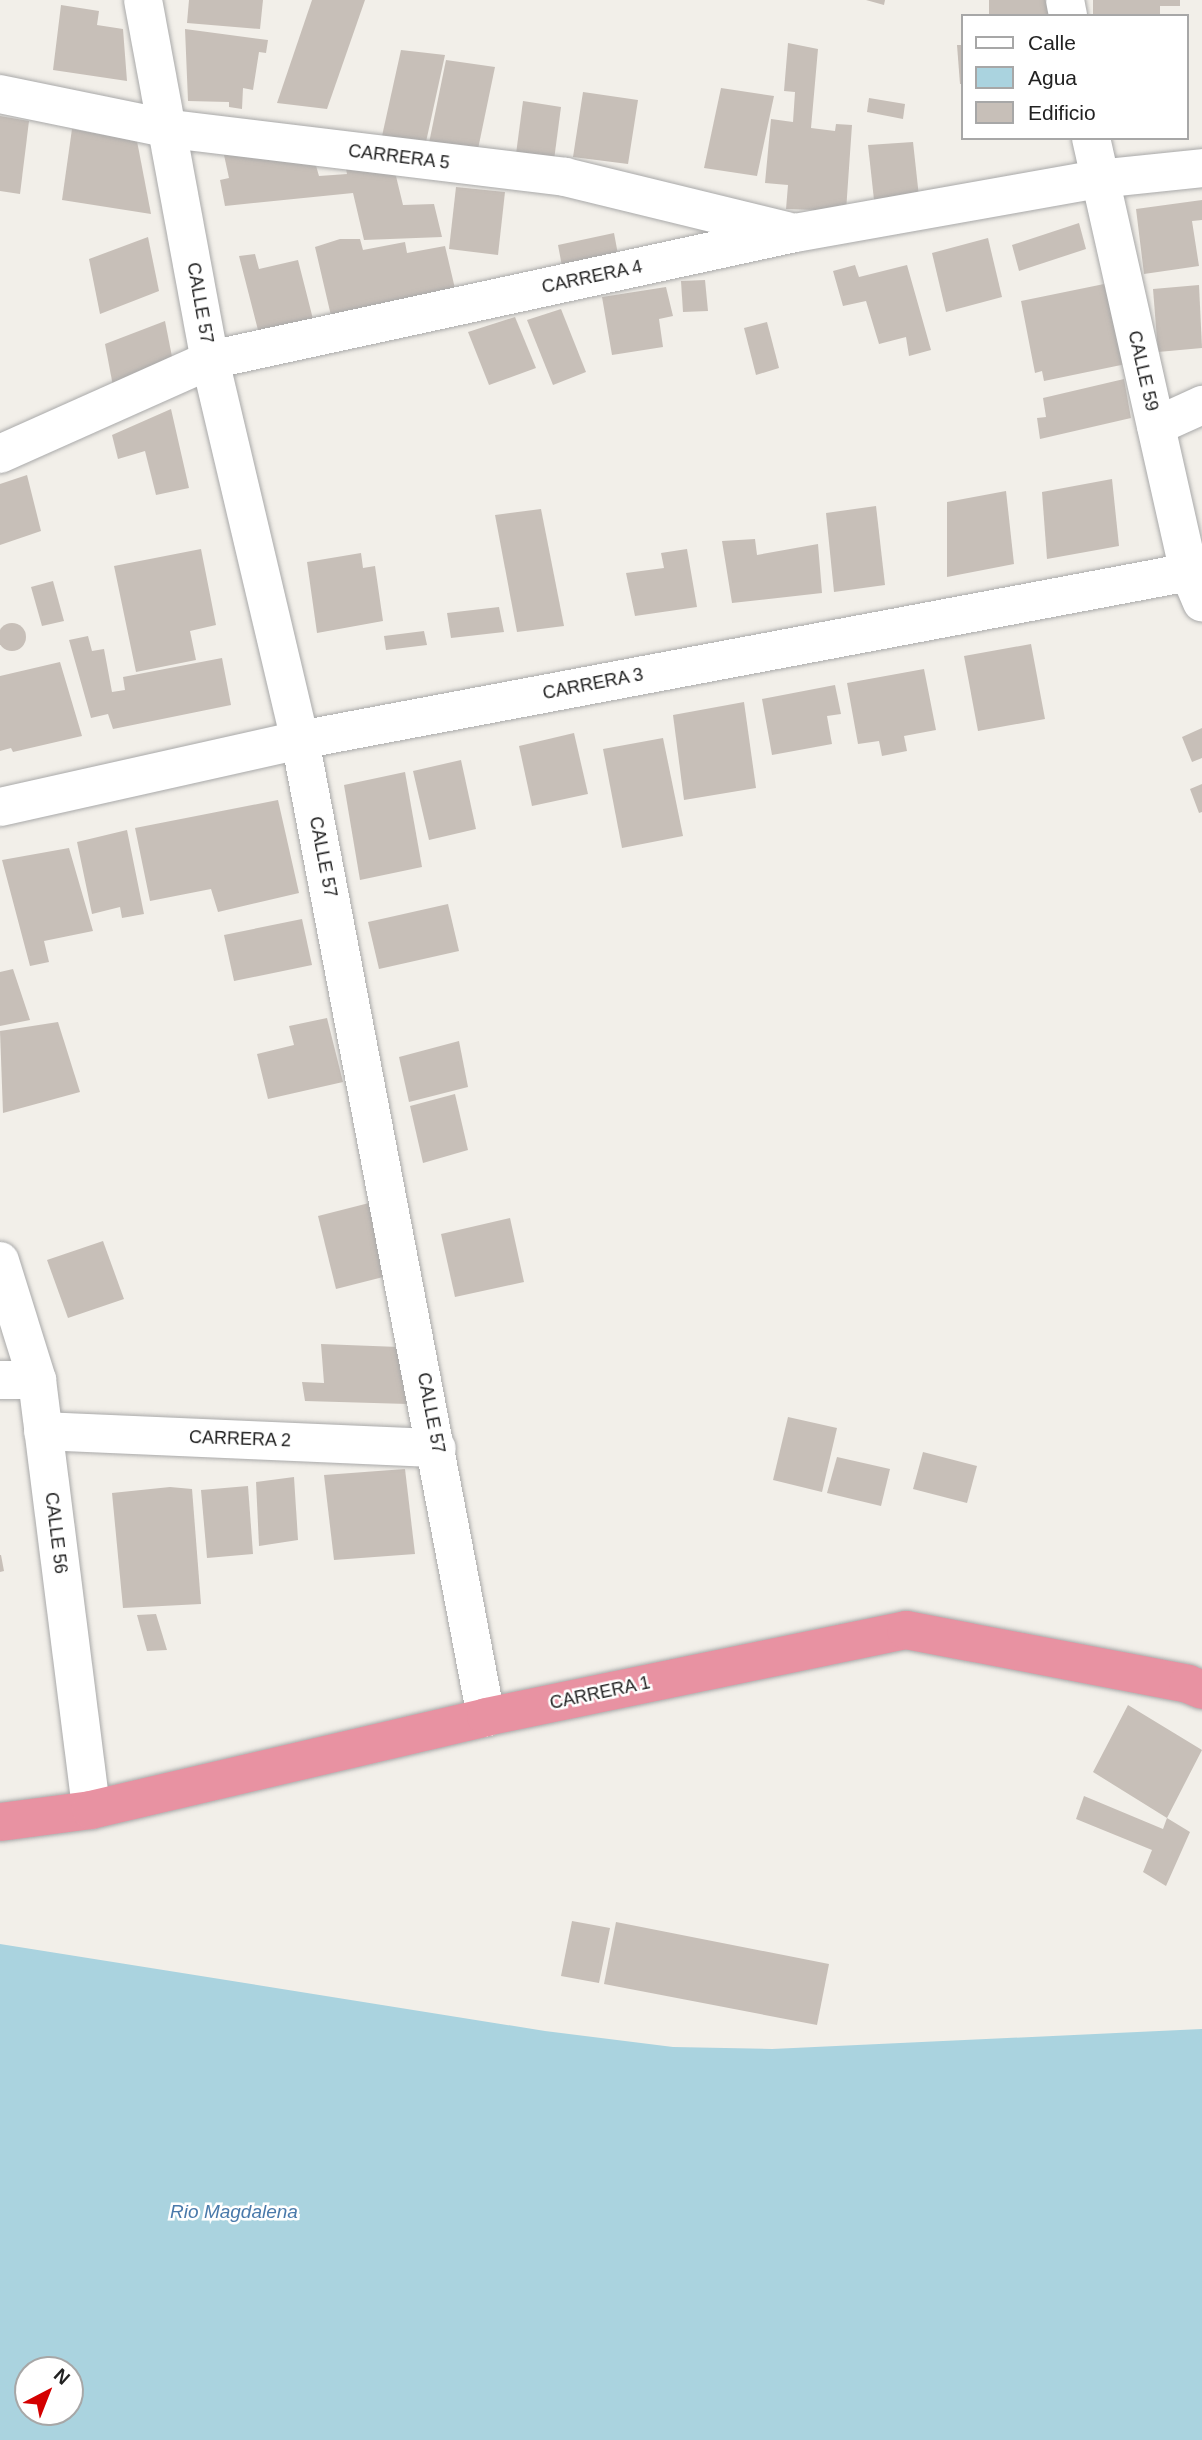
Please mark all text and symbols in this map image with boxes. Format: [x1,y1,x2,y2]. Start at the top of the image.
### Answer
legend [960,14,1188,140]
text: Calle [1028,31,1076,54]
text: Agua [1028,66,1077,89]
text: Edificio [1028,101,1096,124]
street label: CARRERA 5 [347,140,451,174]
street label: CARRERA 4 [539,256,645,298]
street label: CALLE 57 [182,261,218,345]
street label: CALLE 59 [1123,329,1163,413]
street label: CARRERA 3 [540,664,646,704]
street label: CALLE 57 [305,815,341,899]
street label: CALLE 57 [413,1371,449,1455]
street label: CARRERA 2 [188,1426,292,1452]
street label: CALLE 56 [40,1491,72,1575]
street label: CARRERA 1 [547,1672,653,1714]
water label: Rio Magdalena [170,2201,298,2223]
north arrow [14,2356,84,2426]
text: N [50,2364,74,2389]

